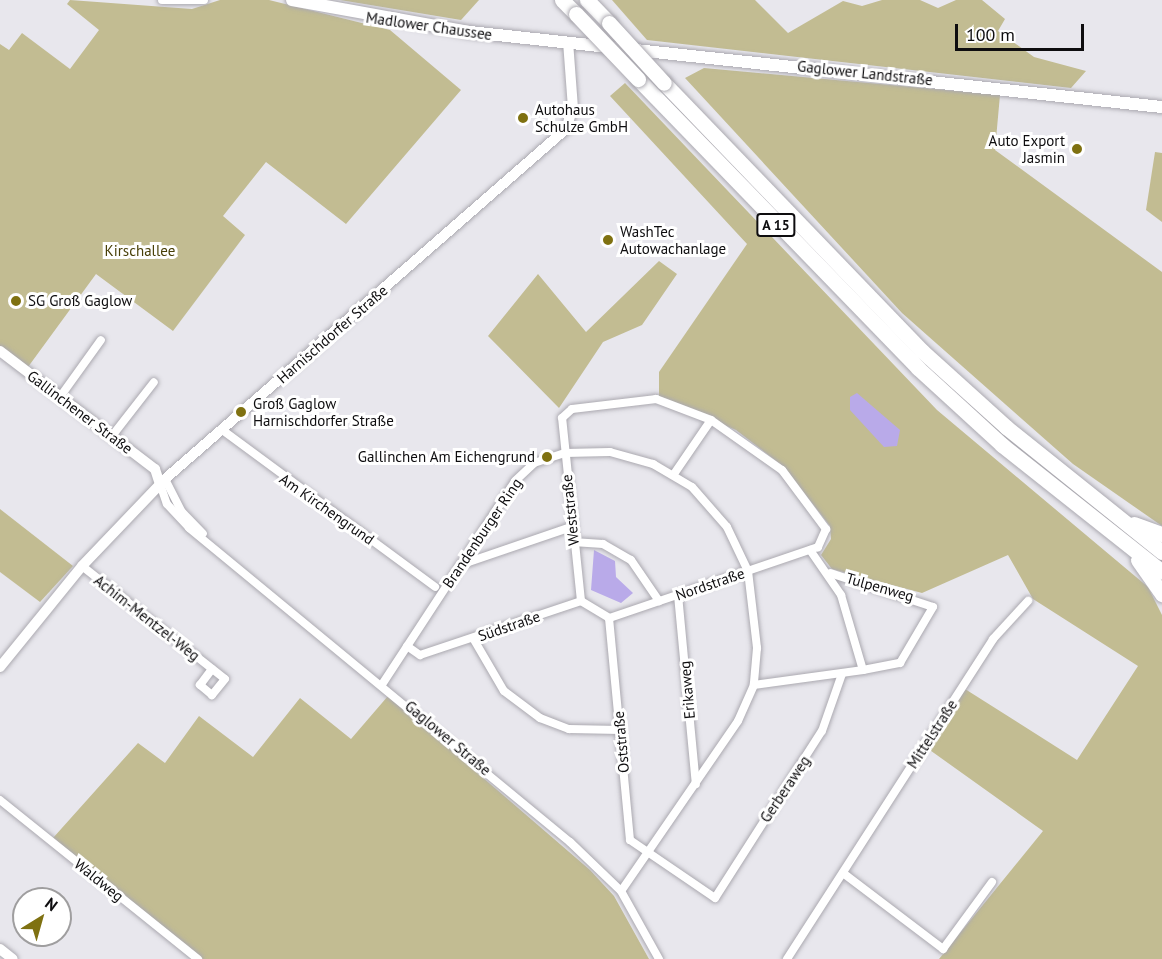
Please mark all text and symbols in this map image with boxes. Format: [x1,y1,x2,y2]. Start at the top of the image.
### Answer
street label: Madlower Chaussee [365,8,493,44]
scale bar [958,12,1087,50]
text: 100 m [966,23,1015,46]
street label: Gaglower Landstraße [796,57,934,89]
place label: Autohaus Schulze GmbH [535,100,628,135]
marker: Autohaus Schulze GmbH [516,111,530,125]
place label: Auto Export Jasmin [989,131,1065,166]
marker: Auto Export Jasmin [1070,142,1084,156]
road number: A 15 [755,214,797,236]
place label: WashTec Autowachanlage [620,222,726,257]
marker: WashTec Autowachanlage [601,233,615,247]
park label: Kirschallee [105,242,175,260]
street label: Harnischdorfer Straße [273,281,391,387]
place label: SG Groß Gaglow [28,292,132,310]
marker: SG Groß Gaglow [9,294,23,308]
street label: Gallinchener Straße [24,367,136,457]
place label: Groß Gaglow Harnischdorfer Straße [253,394,394,429]
marker: Groß Gaglow Harnischdorfer Straße [234,405,248,419]
place label: Gallinchen Am Eichengrund [357,448,535,466]
marker: Gallinchen Am Eichengrund [540,450,554,464]
street label: Am Kirchengrund [276,470,378,548]
street label: Weststraße [557,474,583,546]
street label: Brandenburger Ring [439,475,525,591]
street label: Nordstraße [673,564,747,604]
street label: Tulpenweg [844,569,916,605]
street label: Achim-Mentzel-Weg [91,571,203,665]
street label: Südstraße [476,607,542,645]
street label: Erikaweg [675,660,699,720]
street label: Mittelstraße [903,696,961,772]
street label: Gaglower Straße [401,697,495,779]
street label: Oststraße [609,710,633,774]
street label: Gerberaweg [756,752,814,826]
street label: Waldweg [71,855,127,905]
north arrow [12,887,72,947]
text: N [41,893,62,915]

